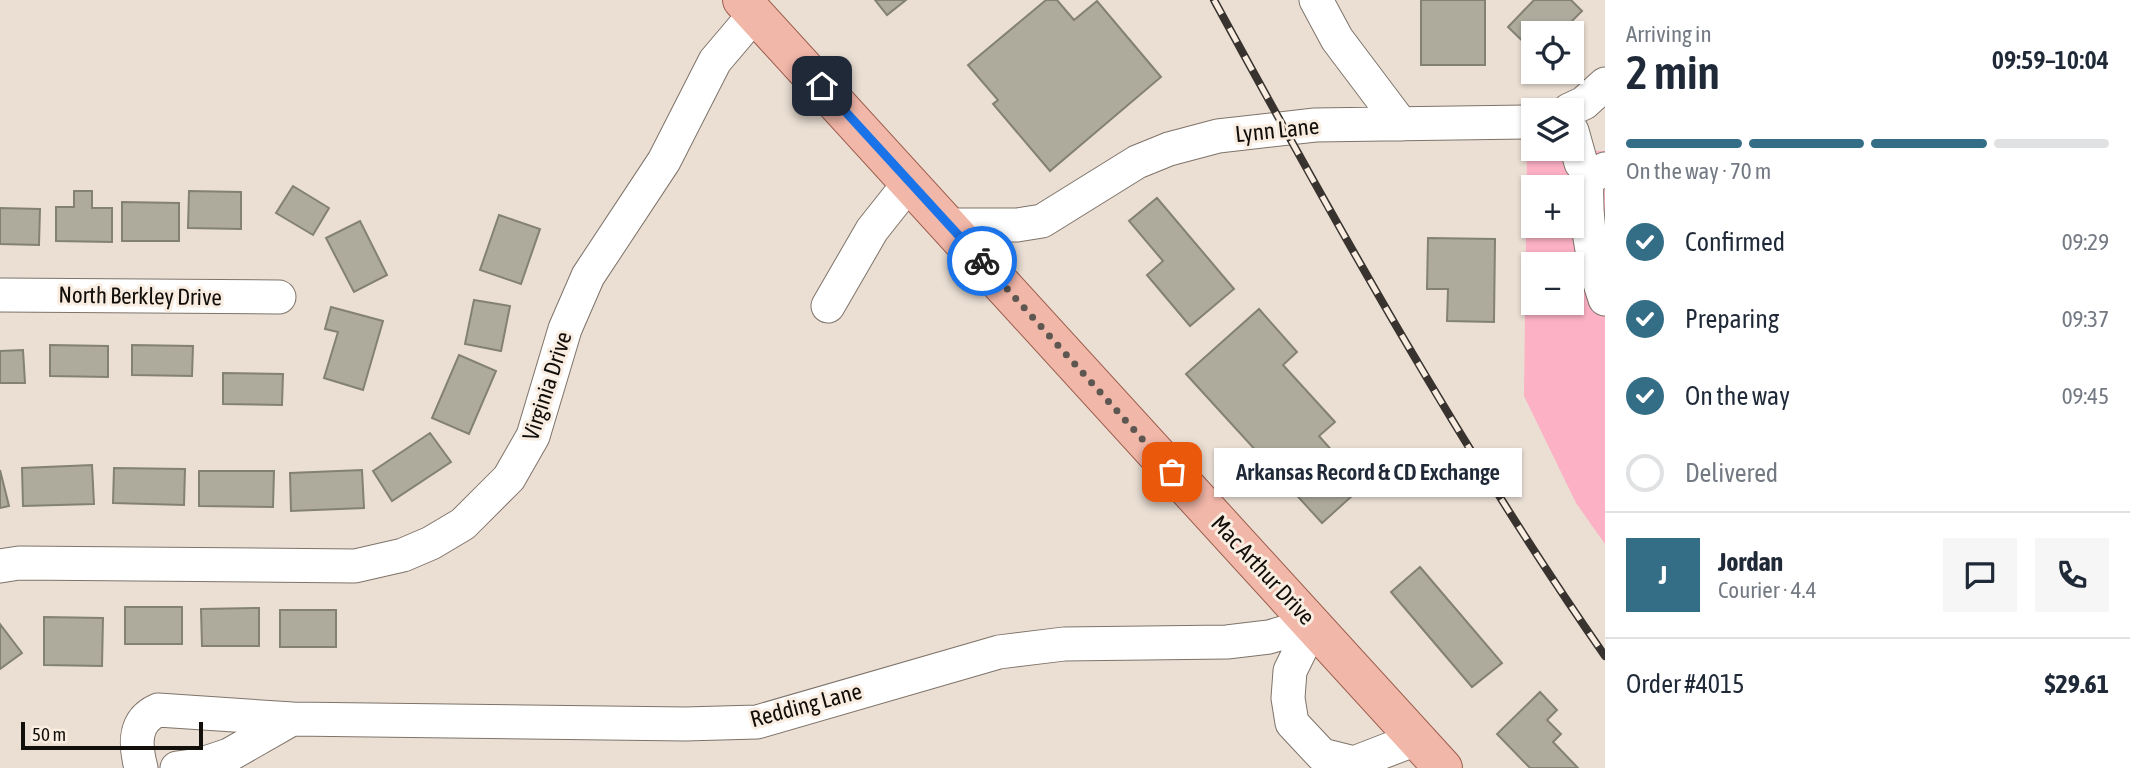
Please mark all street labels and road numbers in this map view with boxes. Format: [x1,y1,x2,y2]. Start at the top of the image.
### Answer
street label: Lynn Lane [1234,113,1320,147]
street label: North Berkley Drive [58,282,222,310]
street label: Virginia Drive [517,328,577,444]
street label: Mac Arthur Drive [1206,510,1320,630]
street label: Redding Lane [747,678,865,732]

